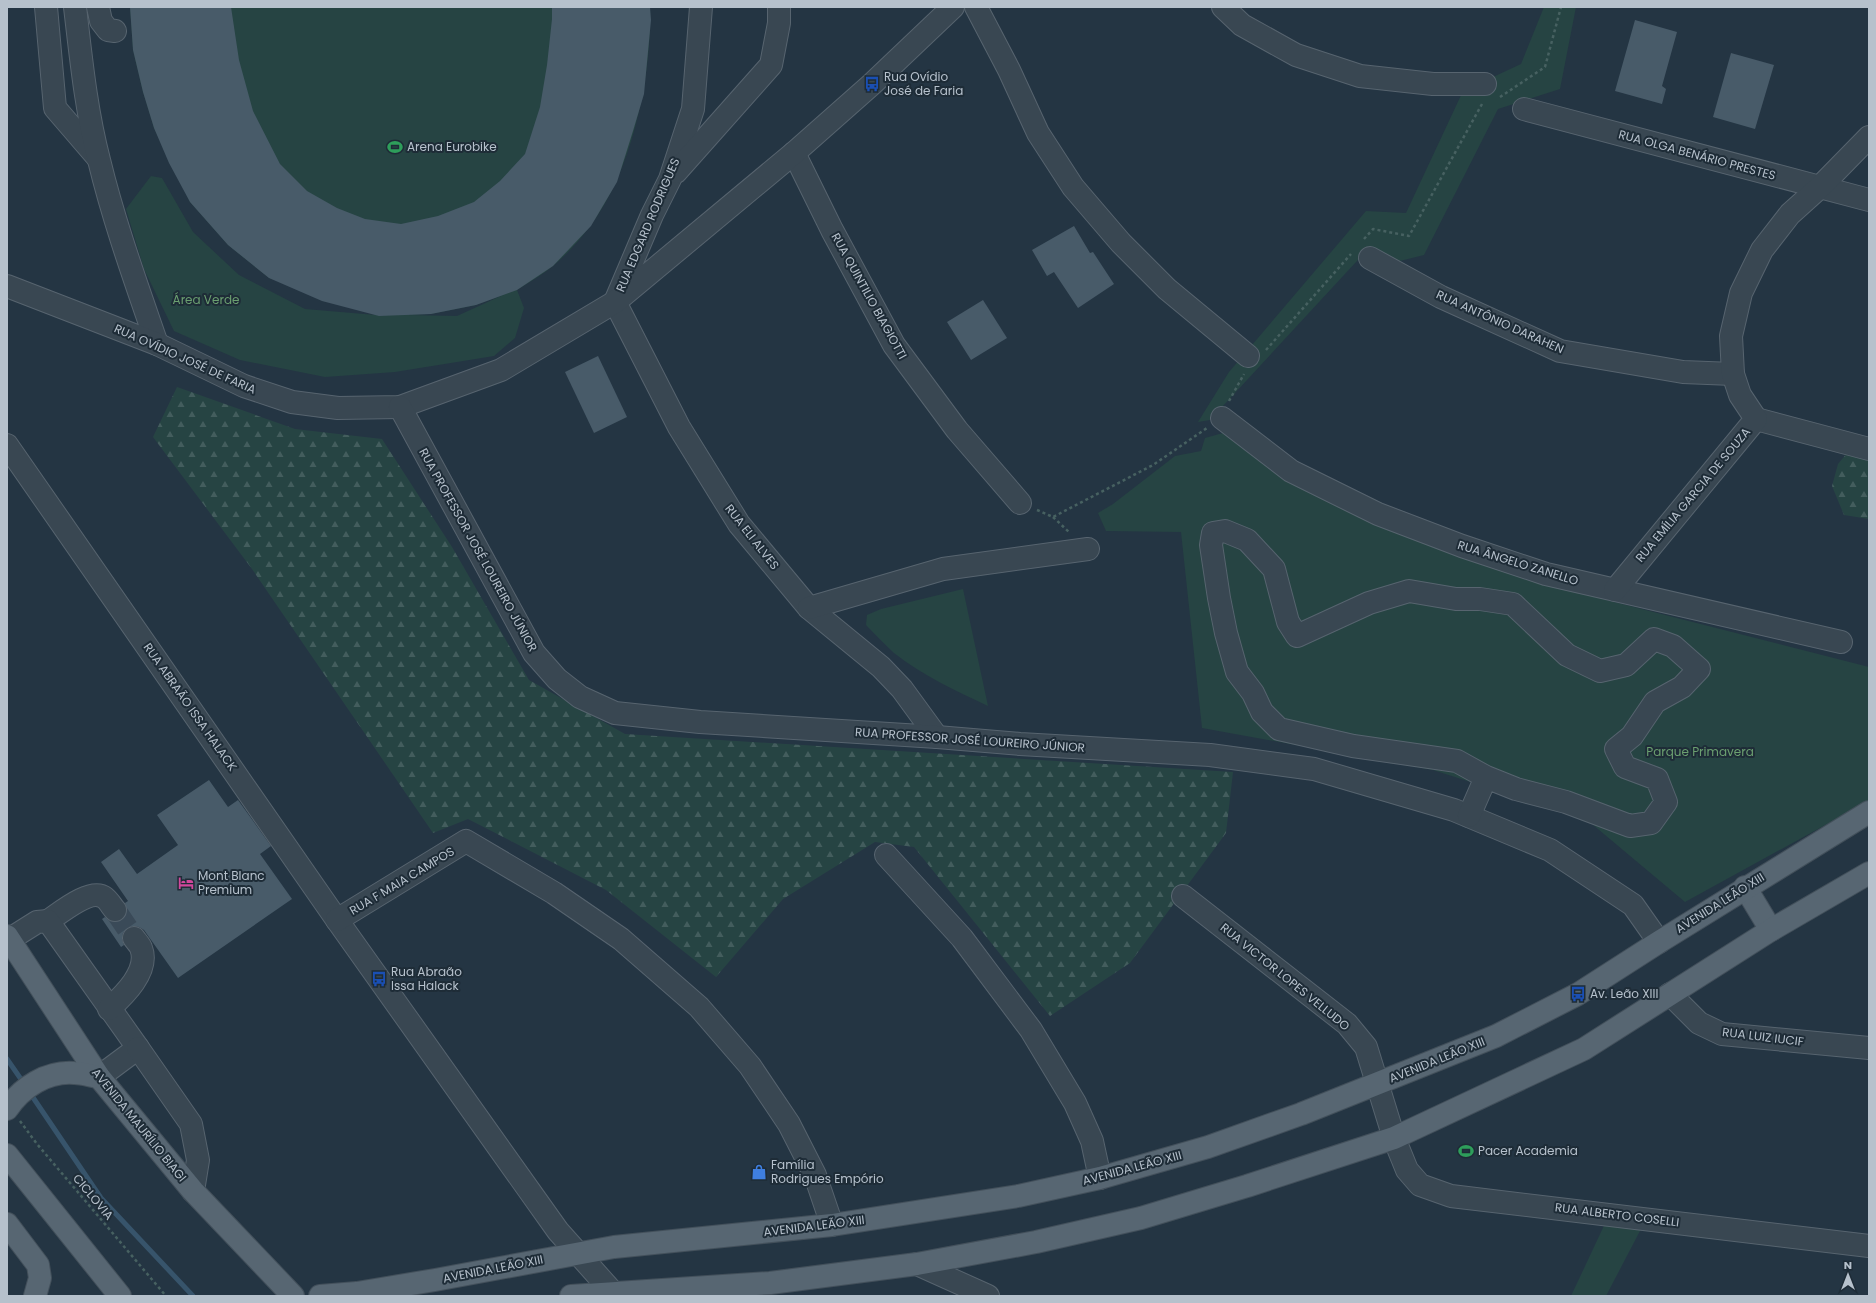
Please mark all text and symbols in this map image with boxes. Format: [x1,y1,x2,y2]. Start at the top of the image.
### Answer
place label: Rua Ovídio José de Faria [884,68,963,99]
bus stop icon: Rua Ovídio José de Faria [863,75,881,93]
street label: RUA OLGA BENÁRIO PRESTES [1617,125,1778,184]
sports icon: Arena Eurobike [386,138,404,156]
place label: Arena Eurobike [407,138,497,155]
street label: RUA EDGARD RODRIGUES [612,155,683,294]
street label: RUA QUINTILIO BIAGIOTTI [828,230,911,362]
street label: RUA ANTÔNIO DARAHEN [1434,286,1567,357]
park label: Área Verde [173,291,239,308]
street label: RUA OVÍDIO JOSÉ DE FARIA [112,320,259,398]
street label: RUA EMÍLIA GARCIA DE SOUZA [1631,424,1754,566]
street label: RUA PROFESSOR JOSÉ LOUREIRO JÚNIOR [415,445,542,655]
street label: RUA ELI ALVES [721,500,783,573]
street label: RUA ÂNGELO ZANELLO [1456,536,1581,589]
street label: RUA ABRAÃO ISSA HALACK [140,639,241,774]
street label: RUA PROFESSOR JOSÉ LOUREIRO JÚNIOR [855,723,1086,756]
park label: Parque Primavera [1646,743,1754,760]
street label: RUA F MAIA CAMPOS [346,842,457,919]
place label: Mont Blanc Premium [198,867,265,898]
street label: AVENIDA LEÃO XIII [1672,868,1767,937]
hotel icon: Mont Blanc Premium [177,874,195,892]
street label: RUA VICTOR LOPES VELLUDO [1217,919,1354,1034]
place label: Rua Abraão Issa Halack [391,963,462,994]
bus stop icon: Rua Abraão Issa Halack [370,970,388,988]
bus stop icon: Av. Leão XIII [1569,985,1587,1003]
place label: Av. Leão XIII [1590,985,1659,1002]
street label: RUA LUIZ IUCIF [1721,1023,1805,1050]
street label: AVENIDA LEÃO XIII [1386,1033,1487,1087]
street label: AVENIDA MAURÍLIO BIAGI [88,1064,191,1185]
sports icon: Pacer Academia [1457,1142,1475,1160]
place label: Pacer Academia [1478,1142,1578,1159]
street label: AVENIDA LEÃO XIII [1080,1146,1183,1189]
place label: Família Rodrigues Empório [771,1156,884,1187]
shop icon: Família Rodrigues Empório [750,1163,768,1181]
street label: CICLOVIA [69,1170,118,1223]
street label: RUA ALBERTO COSELLI [1554,1198,1680,1231]
street label: AVENIDA LEÃO XIII [762,1211,866,1240]
street label: AVENIDA LEÃO XIII [441,1250,545,1287]
north arrow [1828,1255,1868,1295]
text: N [1844,1257,1852,1273]

